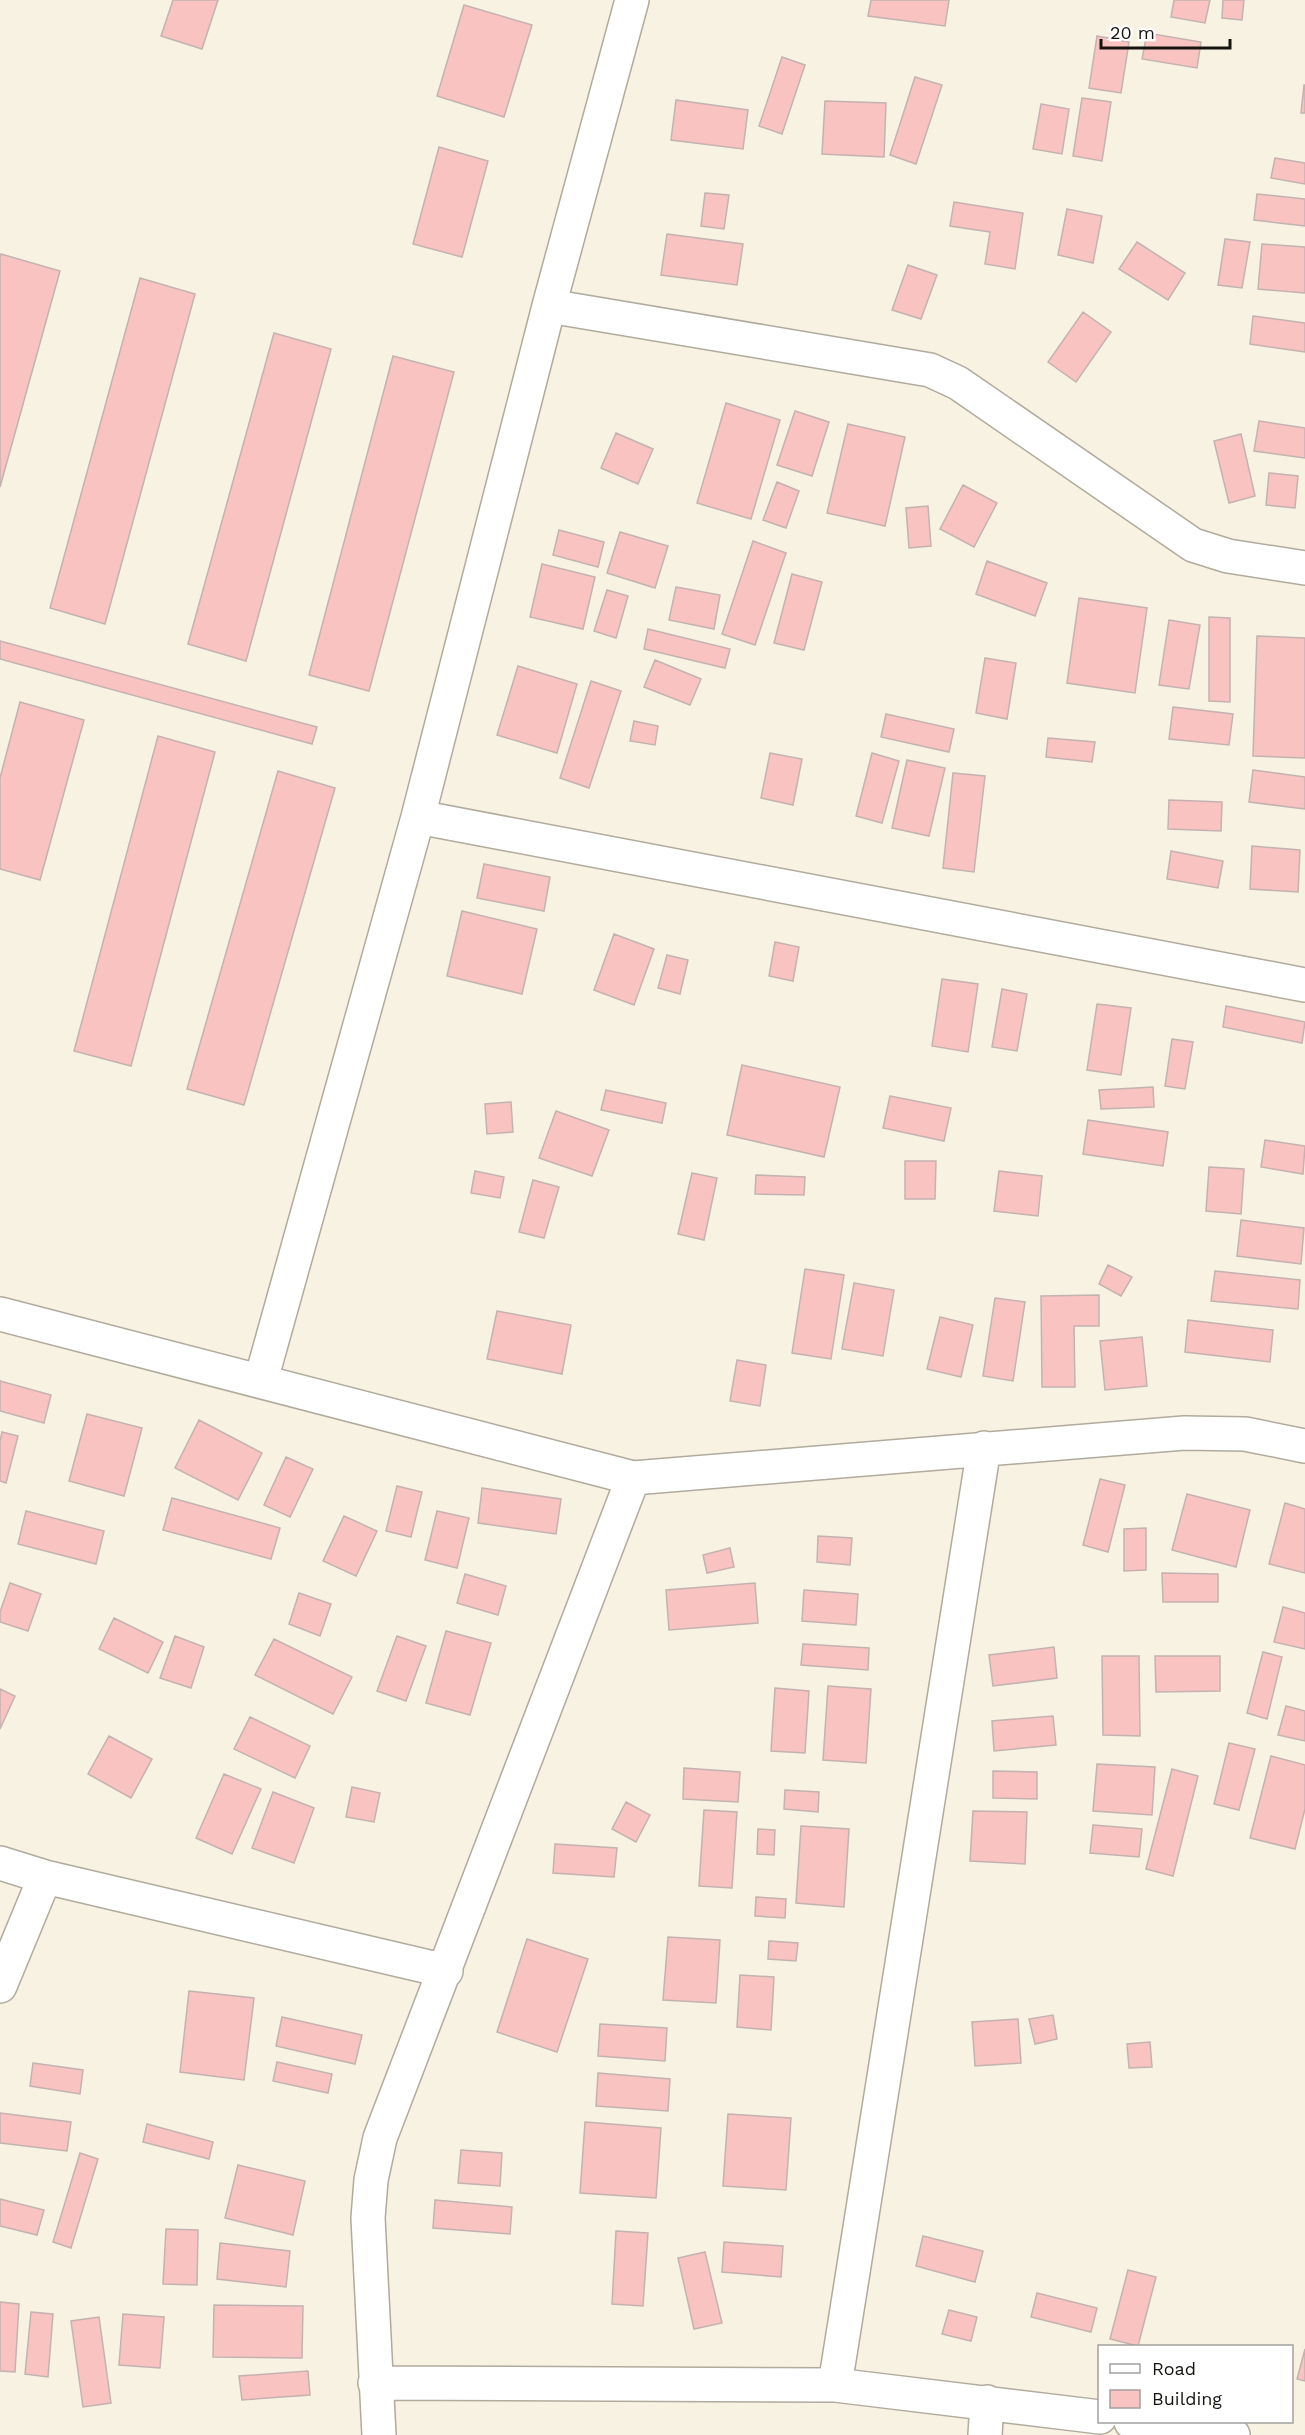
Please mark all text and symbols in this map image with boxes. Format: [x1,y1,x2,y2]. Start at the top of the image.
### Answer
scale bar [1101,12,1230,50]
text: 20 m [1110,22,1155,43]
legend [1098,2345,1293,2423]
text: Road [1152,2358,1196,2379]
text: Building [1152,2388,1222,2409]

